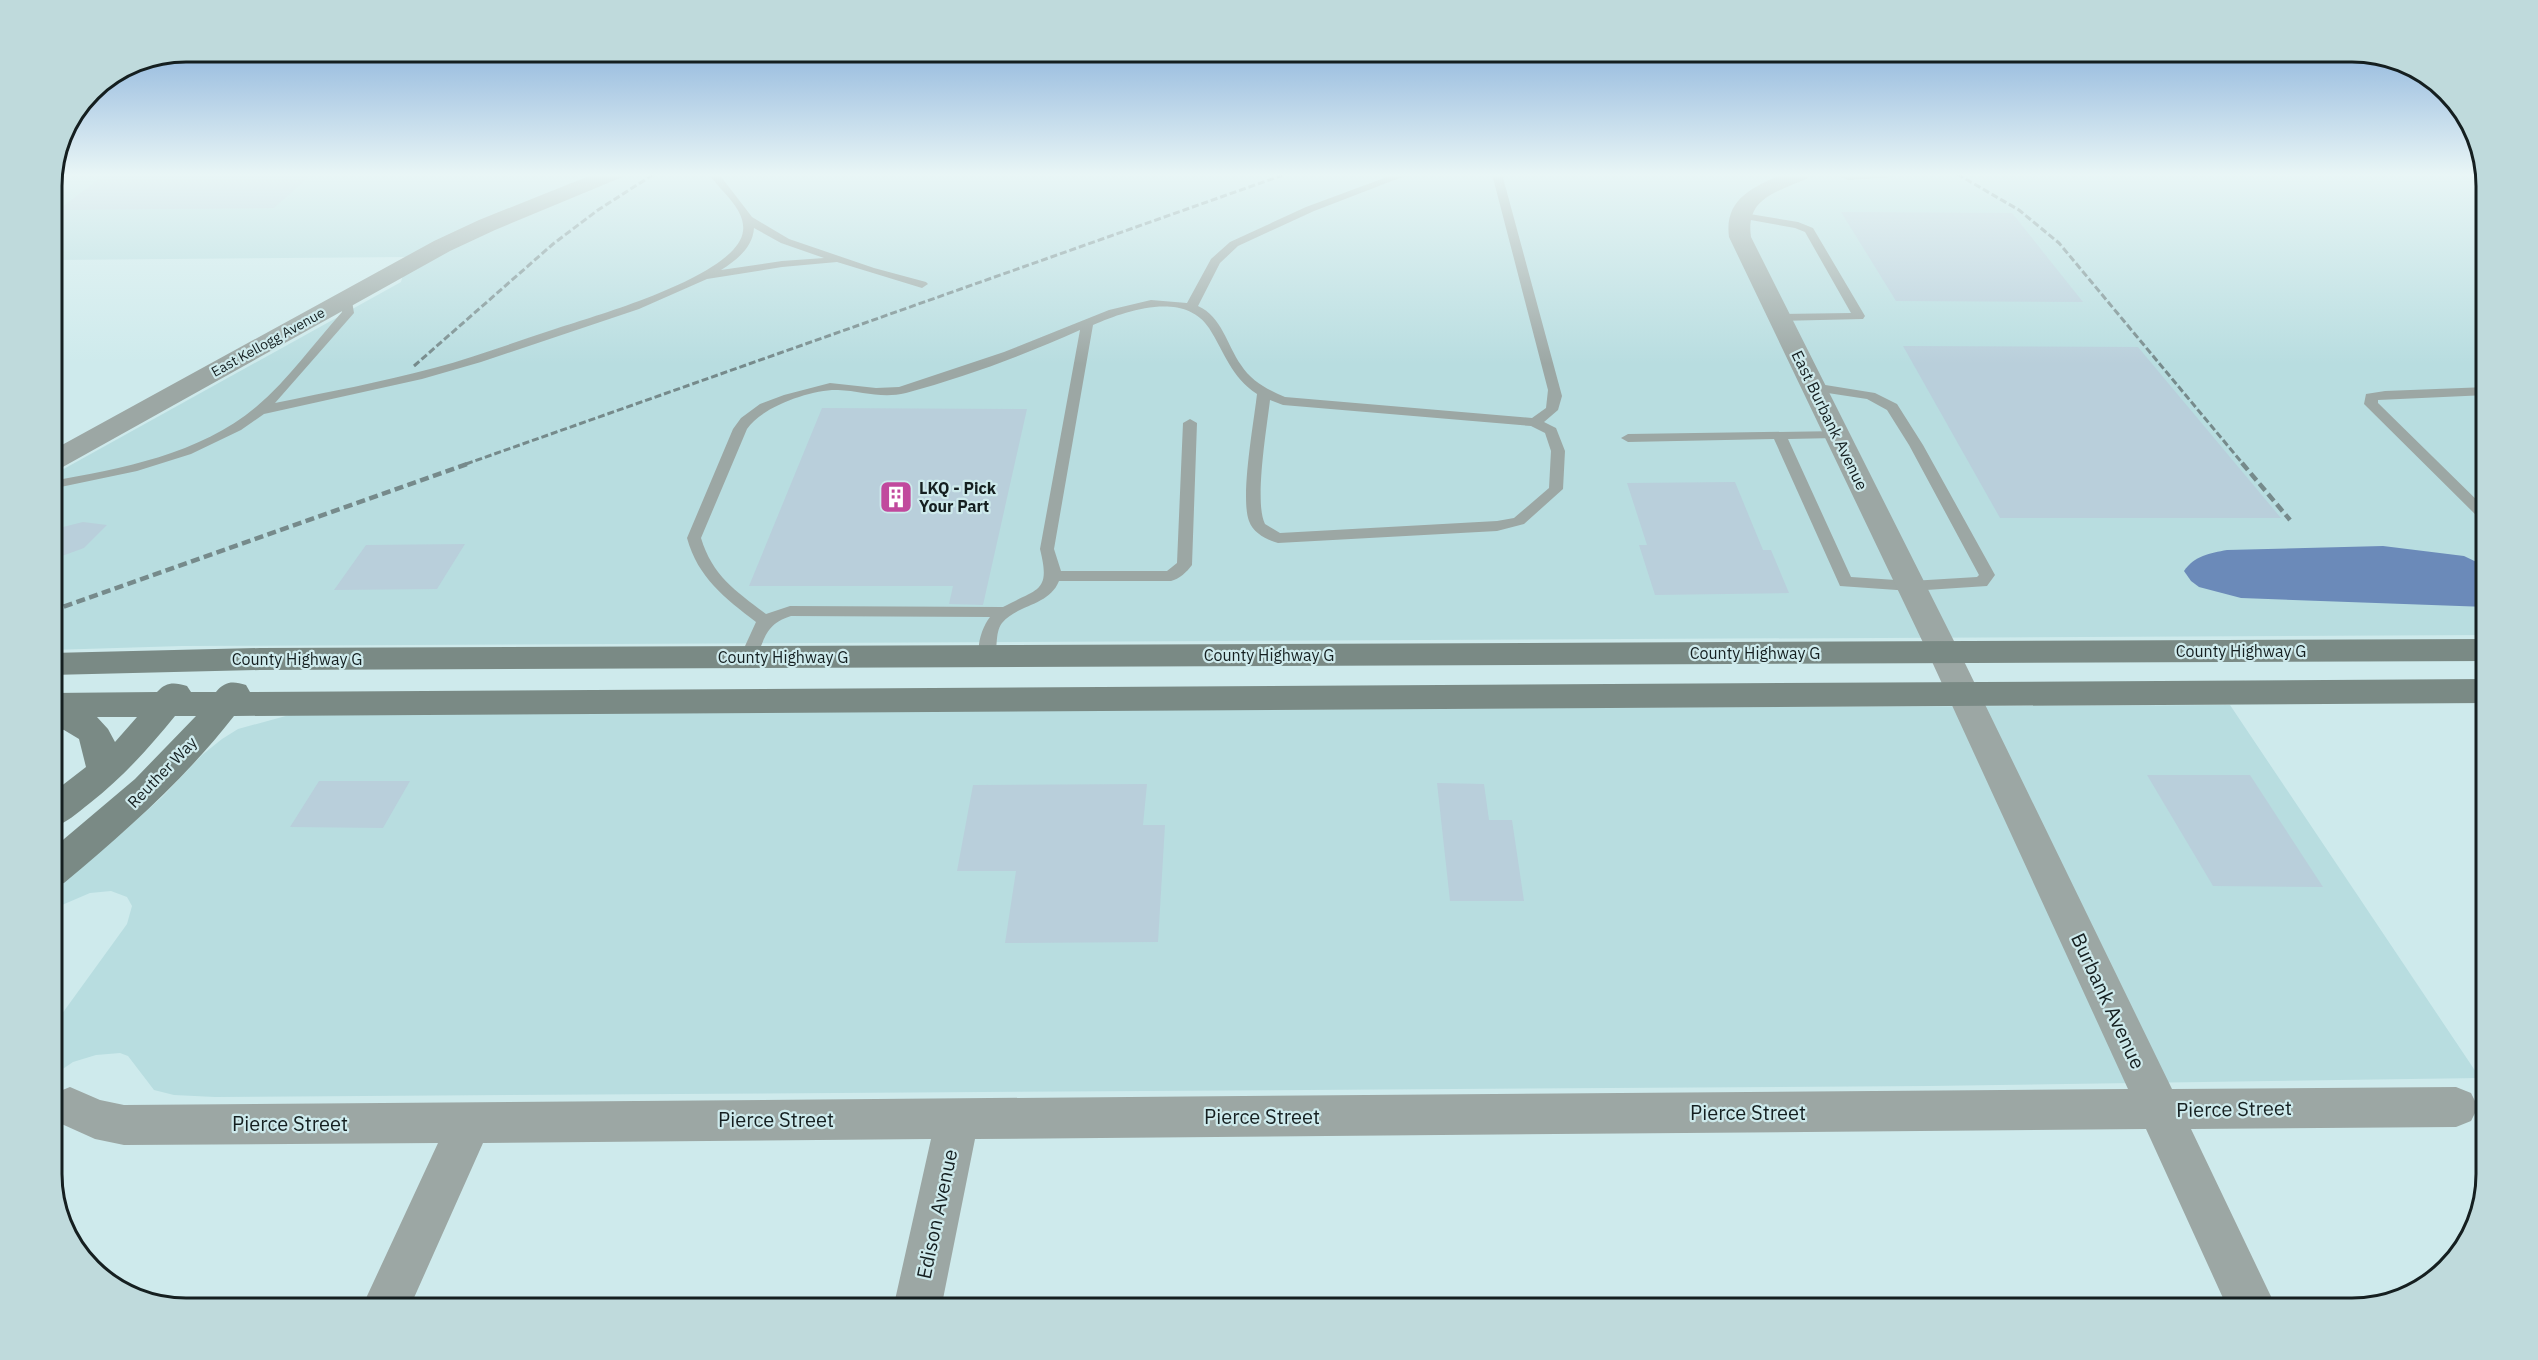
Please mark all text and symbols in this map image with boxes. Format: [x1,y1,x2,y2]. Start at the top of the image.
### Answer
street label: East Kellogg Avenue [208,303,328,381]
street label: East Burbank Avenue [1787,347,1873,493]
place label: LKQ - Pick Your Part [919,478,997,516]
building icon: LKQ - Pick Your Part [878,479,914,515]
street label: County Highway G [2176,641,2306,661]
street label: County Highway G [1690,643,1820,663]
street label: County Highway G [1204,645,1334,665]
street label: County Highway G [718,647,848,667]
street label: County Highway G [232,649,362,669]
street label: Reuther Way [123,732,201,812]
street label: Burbank Avenue [2065,928,2152,1073]
street label: Pierce Street [2176,1094,2292,1123]
street label: Pierce Street [1690,1099,1806,1126]
street label: Pierce Street [1204,1103,1320,1130]
street label: Pierce Street [718,1106,834,1133]
street label: Pierce Street [232,1110,348,1137]
street label: Edison Avenue [910,1147,963,1281]

